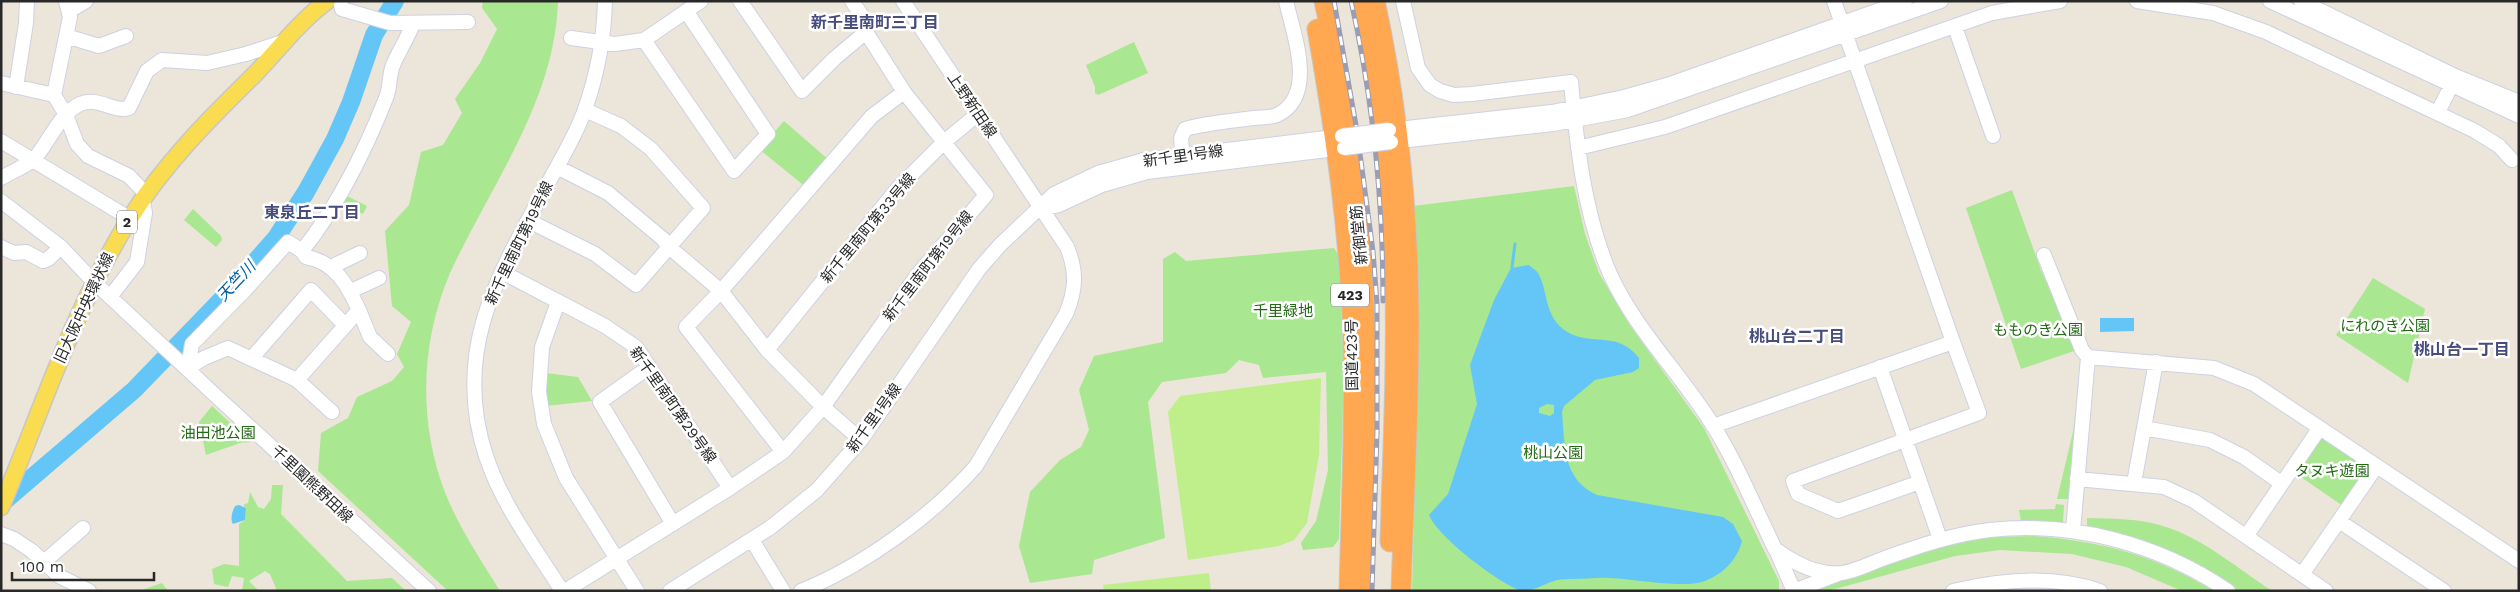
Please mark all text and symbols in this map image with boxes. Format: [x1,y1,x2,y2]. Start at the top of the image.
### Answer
district label: 新千里南町三丁目 [811,13,939,32]
street label: 上野新田線 [944,69,1000,141]
street label: 新千里1号線 [1142,141,1224,171]
street label: 新千里南町第33号線 [817,170,919,286]
street label: 新千里南町第19号線 [481,178,557,308]
district label: 東泉丘二丁目 [264,203,360,222]
street label: 新御堂筋 [1347,204,1371,266]
street label: 新千里南町第19号線 [879,207,977,325]
road number: 2 [117,210,137,233]
street label: 旧大阪中央環状線 [50,250,118,366]
water label: 天竺川 [213,256,261,305]
road number: 423 [1331,284,1369,306]
park label: 千里緑地 [1253,302,1313,320]
park label: にれのき公園 [2340,317,2430,335]
street label: 国道423号 [1342,319,1362,391]
park label: もものき公園 [1993,321,2083,339]
district label: 桃山台二丁目 [1749,327,1845,346]
district label: 桃山台一丁目 [2414,340,2510,359]
street label: 新千里南町第29号線 [626,343,720,467]
street label: 新千里1号線 [843,380,905,456]
park label: 油田池公園 [180,424,256,442]
street label: 千里園熊野田線 [267,442,357,526]
park label: 桃山公園 [1523,444,1583,462]
park label: タヌキ遊園 [2294,462,2370,480]
scale bar [12,550,155,582]
text: 100 m [20,558,64,576]

